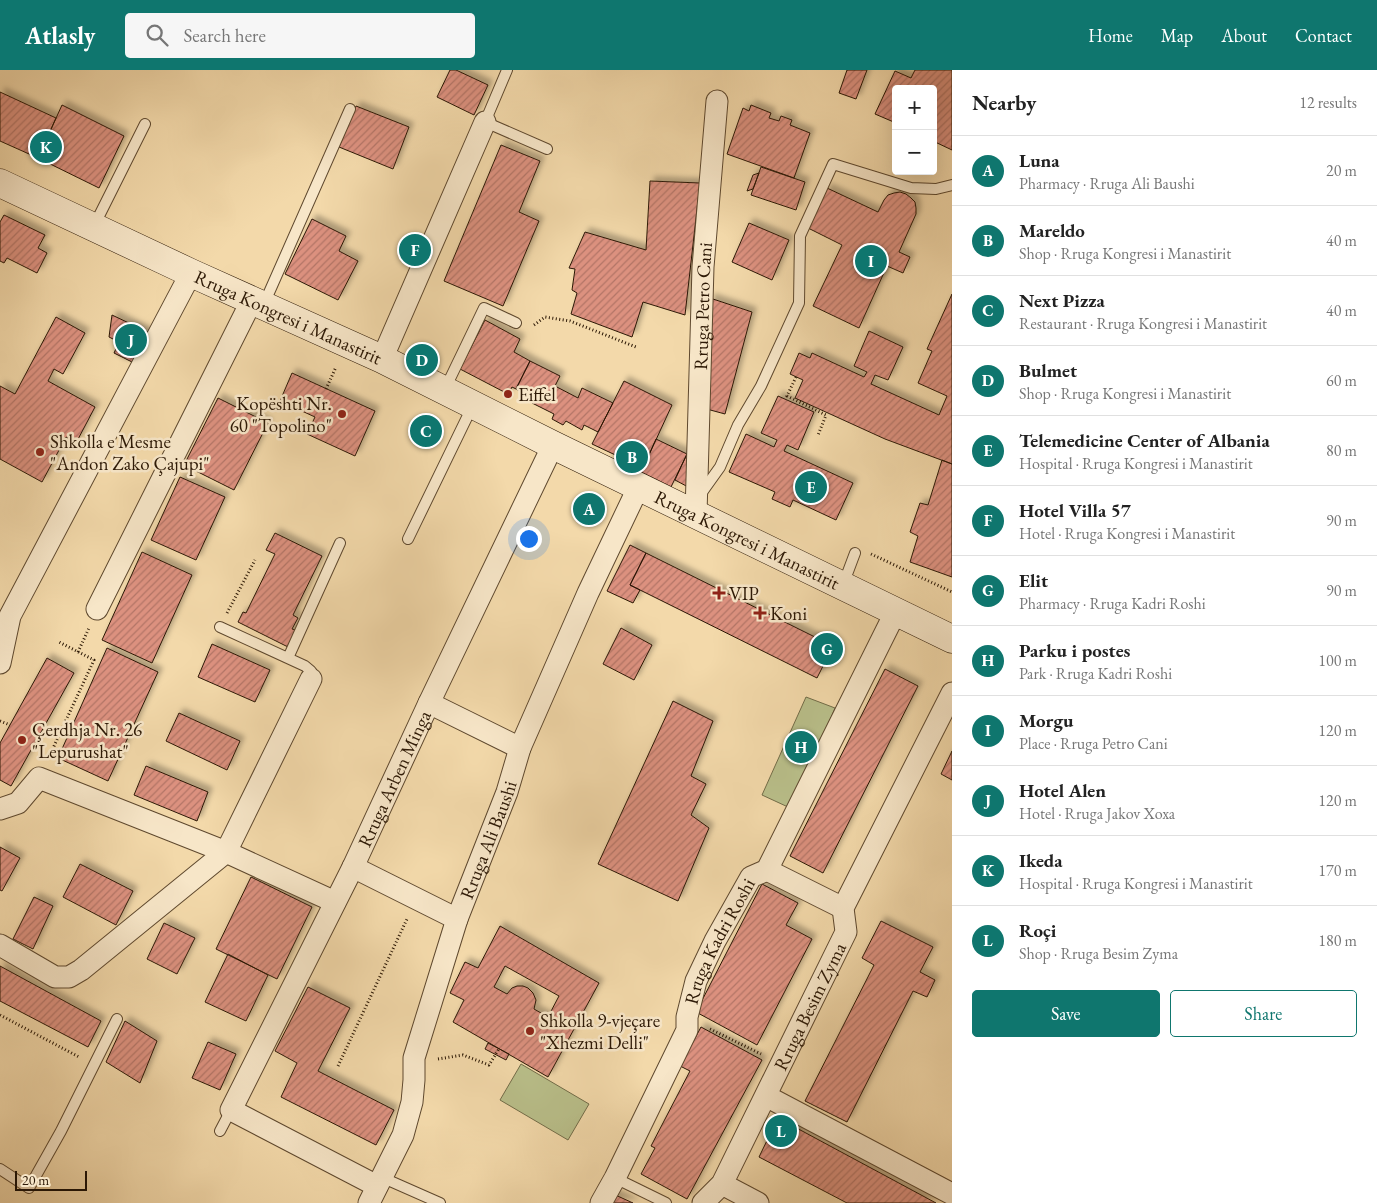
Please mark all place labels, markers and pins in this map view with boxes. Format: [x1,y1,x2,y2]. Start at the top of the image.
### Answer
pin: K [30,128,62,166]
pin: F [399,231,431,269]
pin: I [855,242,887,280]
pin: J [115,321,147,359]
pin: D [406,341,438,379]
place label: Eiffel [518,382,556,407]
marker: Eiffel [502,388,514,400]
place label: Kopështi Nr. 60 "Topolino" [230,391,332,438]
marker: Kopështi Nr. 60 "Topolino" [336,408,348,420]
pin: C [410,412,442,450]
place label: Shkolla e Mesme "Andon Zako Çajupi" [50,429,209,476]
pin: B [616,438,648,476]
marker: Shkolla e Mesme "Andon Zako Çajupi" [34,446,46,458]
pin: E [795,468,827,506]
pin: A [573,490,605,528]
place label: VIP [729,581,759,606]
marker: VIP [713,587,725,599]
place label: Koni [770,601,807,626]
marker: Koni [754,607,766,619]
pin: G [811,630,843,668]
place label: Çerdhja Nr. 26 "Lepurushat" [32,717,142,764]
pin: H [785,728,817,766]
marker: Çerdhja Nr. 26 "Lepurushat" [16,734,28,746]
place label: Shkolla 9-vjeçare "Xhezmi Delli" [540,1008,660,1055]
marker: Shkolla 9-vjeçare "Xhezmi Delli" [524,1025,536,1037]
pin: L [765,1112,797,1150]

